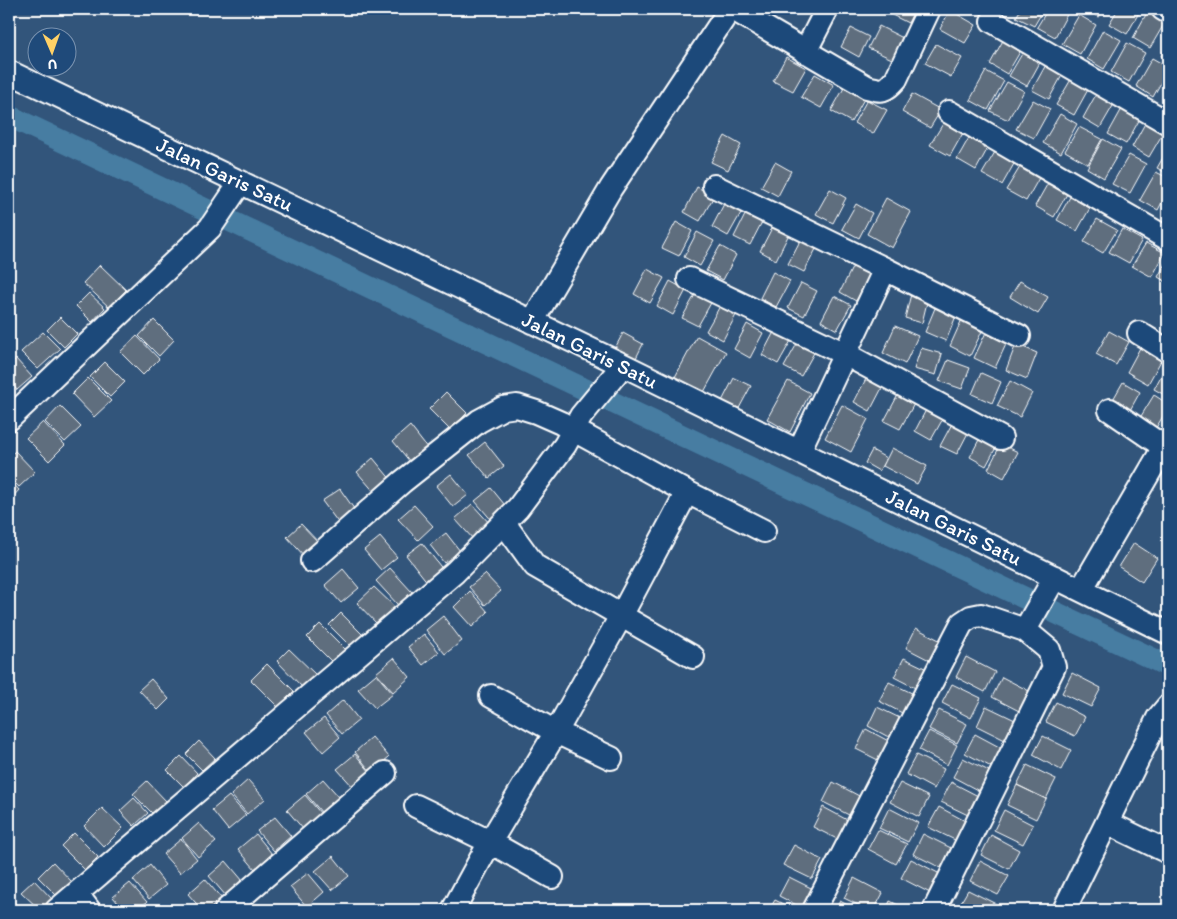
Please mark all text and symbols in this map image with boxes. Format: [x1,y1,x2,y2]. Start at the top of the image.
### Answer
north arrow [28,28,78,78]
text: U [47,56,57,73]
street label: Jalan Garis Satu [153,131,298,217]
street label: Jalan Garis Satu [518,306,662,394]
street label: Jalan Garis Satu [882,483,1026,571]

